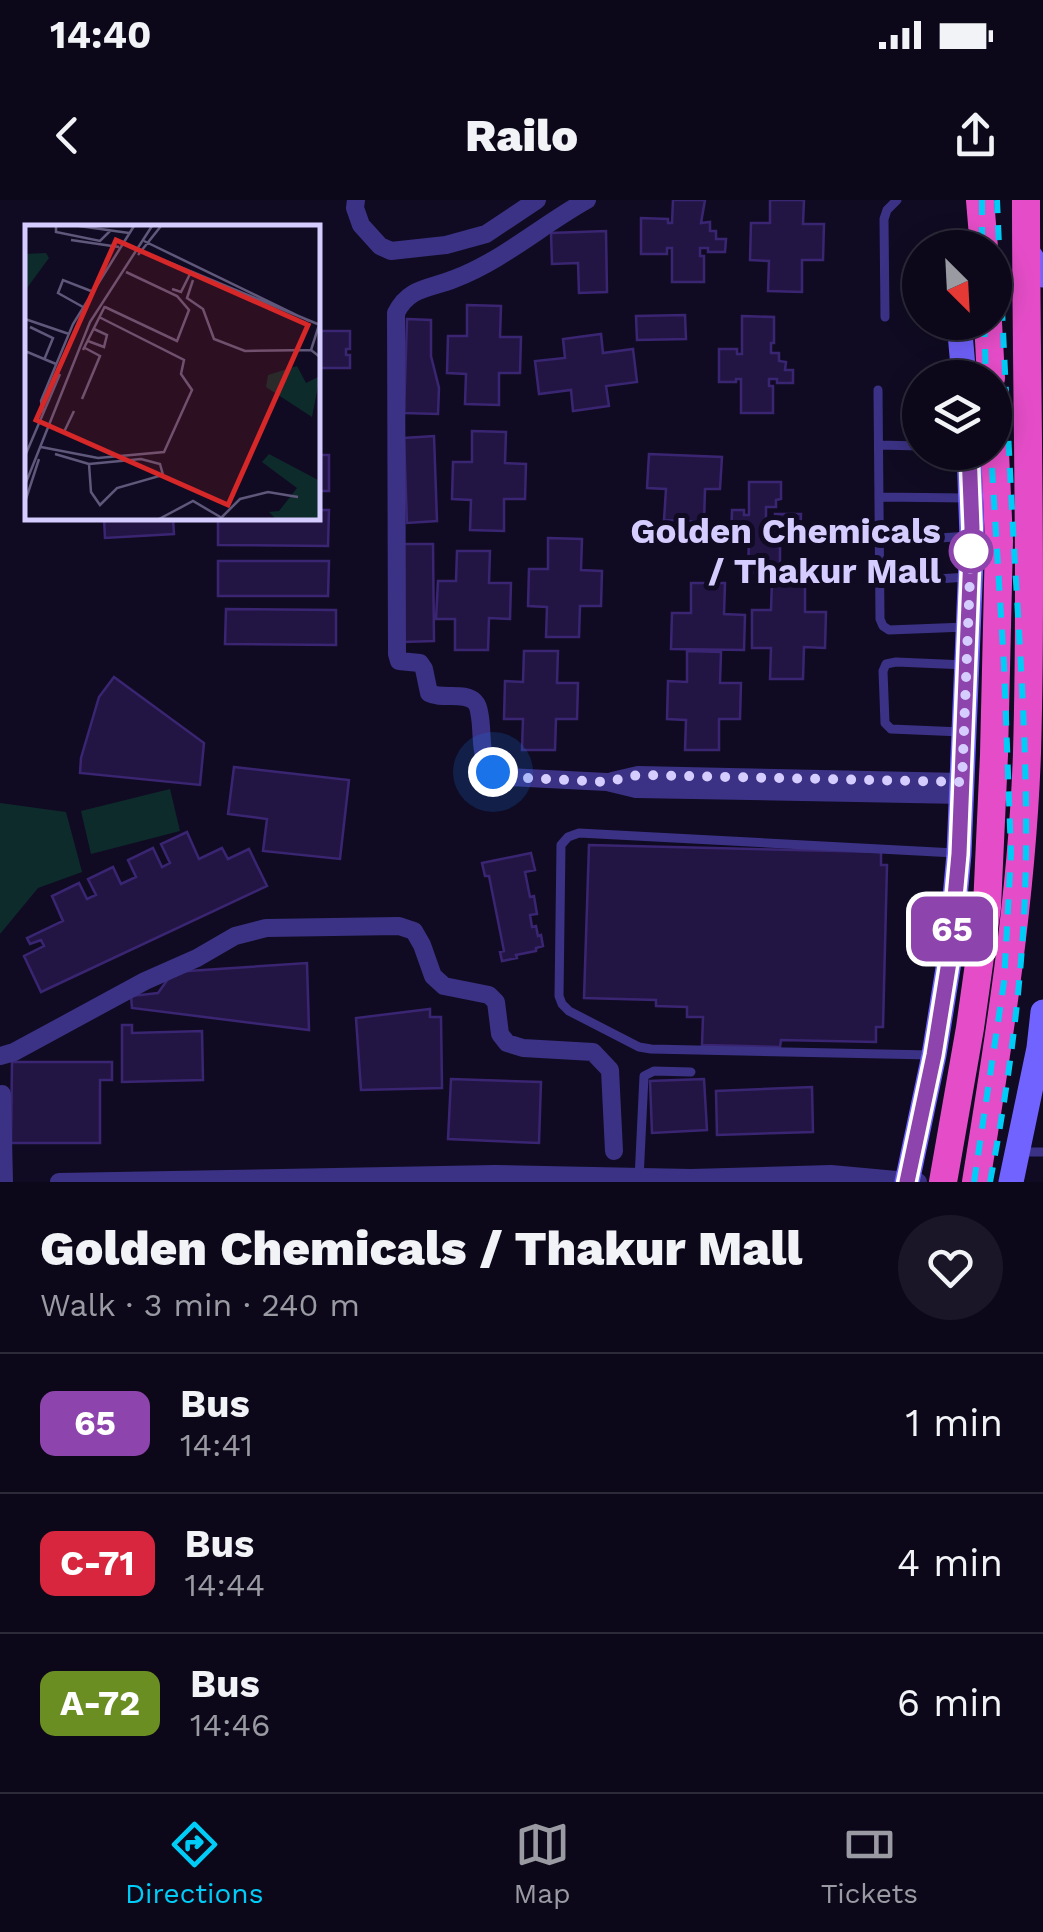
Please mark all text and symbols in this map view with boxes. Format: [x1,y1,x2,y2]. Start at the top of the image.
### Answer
text: 14:40 [50,13,151,57]
icon: back [40,108,95,163]
icon: share [948,108,1003,163]
text: Railo [465,109,578,162]
inset map [25,225,320,520]
north arrow [902,230,1012,340]
map controls [902,230,1012,470]
button: layers [902,360,1012,470]
place label: Golden Chemicals / Thakur Mall [630,510,942,592]
marker: Golden Chemicals / Thakur Mall [950,530,992,572]
your location [468,747,518,797]
line badge: 65 [907,896,997,962]
text: 65 [931,908,973,950]
button: heart [898,1215,1003,1320]
text: Golden Chemicals / Thakur Mall [40,1220,802,1277]
text: Walk · 3 min · 240 m [40,1286,360,1324]
text: Bus [180,1382,250,1426]
text: 1 min [905,1401,1003,1445]
text: 65 [74,1402,116,1444]
text: 14:41 [180,1426,253,1464]
text: Bus [185,1522,254,1566]
text: 4 min [897,1541,1003,1585]
text: C-71 [60,1542,135,1584]
text: 14:44 [185,1566,265,1604]
text: Bus [190,1662,260,1706]
text: 6 min [897,1681,1003,1725]
text: A-72 [60,1682,140,1724]
text: 14:46 [190,1706,271,1744]
tab: Directions [125,1817,263,1910]
tab: Map [514,1817,571,1910]
tab: Tickets [821,1817,918,1910]

